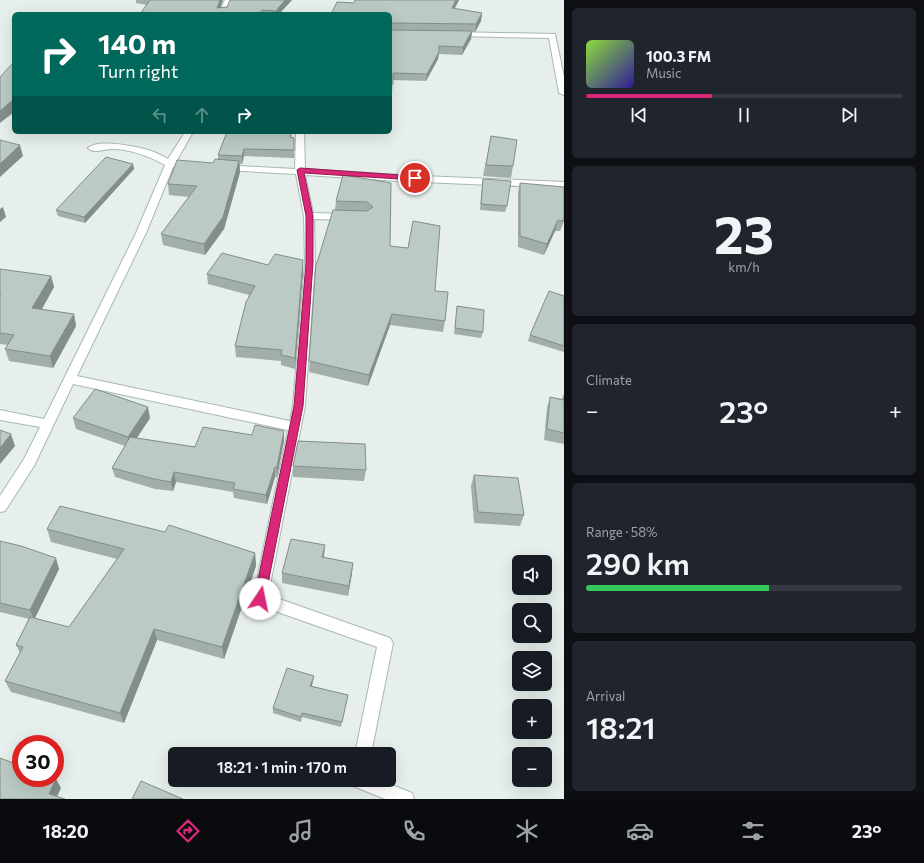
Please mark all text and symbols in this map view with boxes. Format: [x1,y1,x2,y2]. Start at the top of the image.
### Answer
text: 140 m [98,26,176,60]
icon: right [32,28,84,80]
text: 100.3 FM [646,47,711,65]
text: Turn right [98,60,178,82]
text: Music [646,65,681,81]
icon: left [149,104,171,126]
icon: ahead [191,104,213,126]
icon: right [233,104,255,126]
icon: previous [628,104,650,126]
icon: pause [733,104,755,126]
icon: next [838,104,860,126]
pin [398,161,432,195]
icon: arrive [404,167,426,189]
text: 23 [714,201,774,265]
text: km/h [728,259,760,275]
text: Climate [586,372,632,388]
text: 23° [719,392,768,429]
text: − [586,397,599,424]
text: + [889,397,902,424]
text: Range · 58% [586,524,658,540]
text: 290 km [586,544,690,581]
map controls [512,555,552,787]
button: sound [512,555,552,595]
position arrow [239,578,281,620]
button: search [512,603,552,643]
button: layers [512,651,552,691]
text: Arrival [586,688,625,704]
button: + [512,699,552,739]
text: 18:21 [586,708,656,745]
speed limit sign: 30 [12,735,64,787]
button: − [512,747,552,787]
text: 18:21 · 1 min · 170 m [217,758,347,776]
icon: directions [174,817,202,845]
icon: music [287,817,315,845]
icon: phone [400,817,428,845]
icon: climate [513,817,541,845]
icon: car [626,817,654,845]
icon: filters [739,817,767,845]
text: 18:20 [43,820,89,842]
text: 23° [852,820,881,842]

